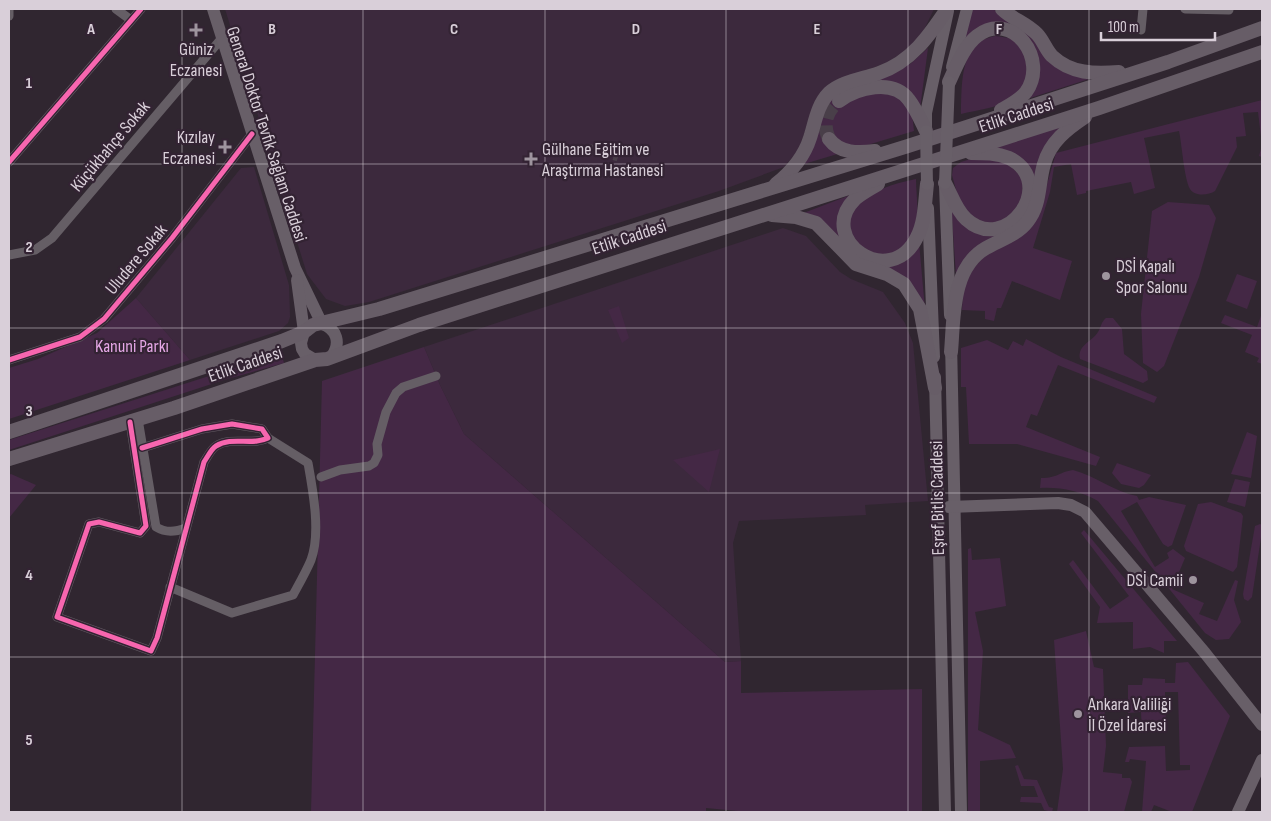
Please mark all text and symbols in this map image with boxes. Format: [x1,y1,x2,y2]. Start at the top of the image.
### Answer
scale bar [1101,10,1215,42]
text: 100 m [1108,18,1139,37]
text: A [86,20,95,39]
text: B [268,20,276,39]
text: C [450,20,458,39]
text: D [632,20,640,39]
text: E [814,20,821,39]
text: F [996,20,1003,39]
marker: Güniz Eczanesi [190,24,202,36]
street label: General Doktor Tevfik Sağlam Caddesi [222,24,311,244]
place label: Güniz Eczanesi [170,39,222,81]
text: 1 [26,74,33,93]
street label: Etlik Caddesi [976,94,1056,137]
street label: Küçükbahçe Sokak [66,97,155,196]
place label: Kızılay Eczanesi [162,127,215,169]
place label: Gülhane Eğitim ve Araştırma Hastanesi [541,139,663,181]
marker: Kızılay Eczanesi [219,141,231,153]
marker: Gülhane Eğitim ve Araştırma Hastanesi [524,152,538,166]
street label: Etlik Caddesi [589,216,669,259]
street label: Uludere Sokak [101,220,172,299]
text: 2 [25,238,33,257]
place label: DSİ Kapalı Spor Salonu [1116,256,1187,298]
marker: DSİ Kapalı Spor Salonu [1100,270,1112,282]
park label: Kanuni Parkı [95,336,169,357]
street label: Etlik Caddesi [205,342,285,387]
text: 3 [25,402,33,421]
street label: Eşref Bitlis Caddesi [926,440,949,556]
text: 4 [25,566,33,585]
place label: DSİ Camii [1126,570,1183,591]
marker: DSİ Camii [1187,574,1199,586]
place label: Ankara Valiliği İl Özel İdaresi [1087,694,1171,736]
marker: Ankara Valiliği İl Özel İdaresi [1072,708,1084,720]
text: 5 [25,731,33,750]

